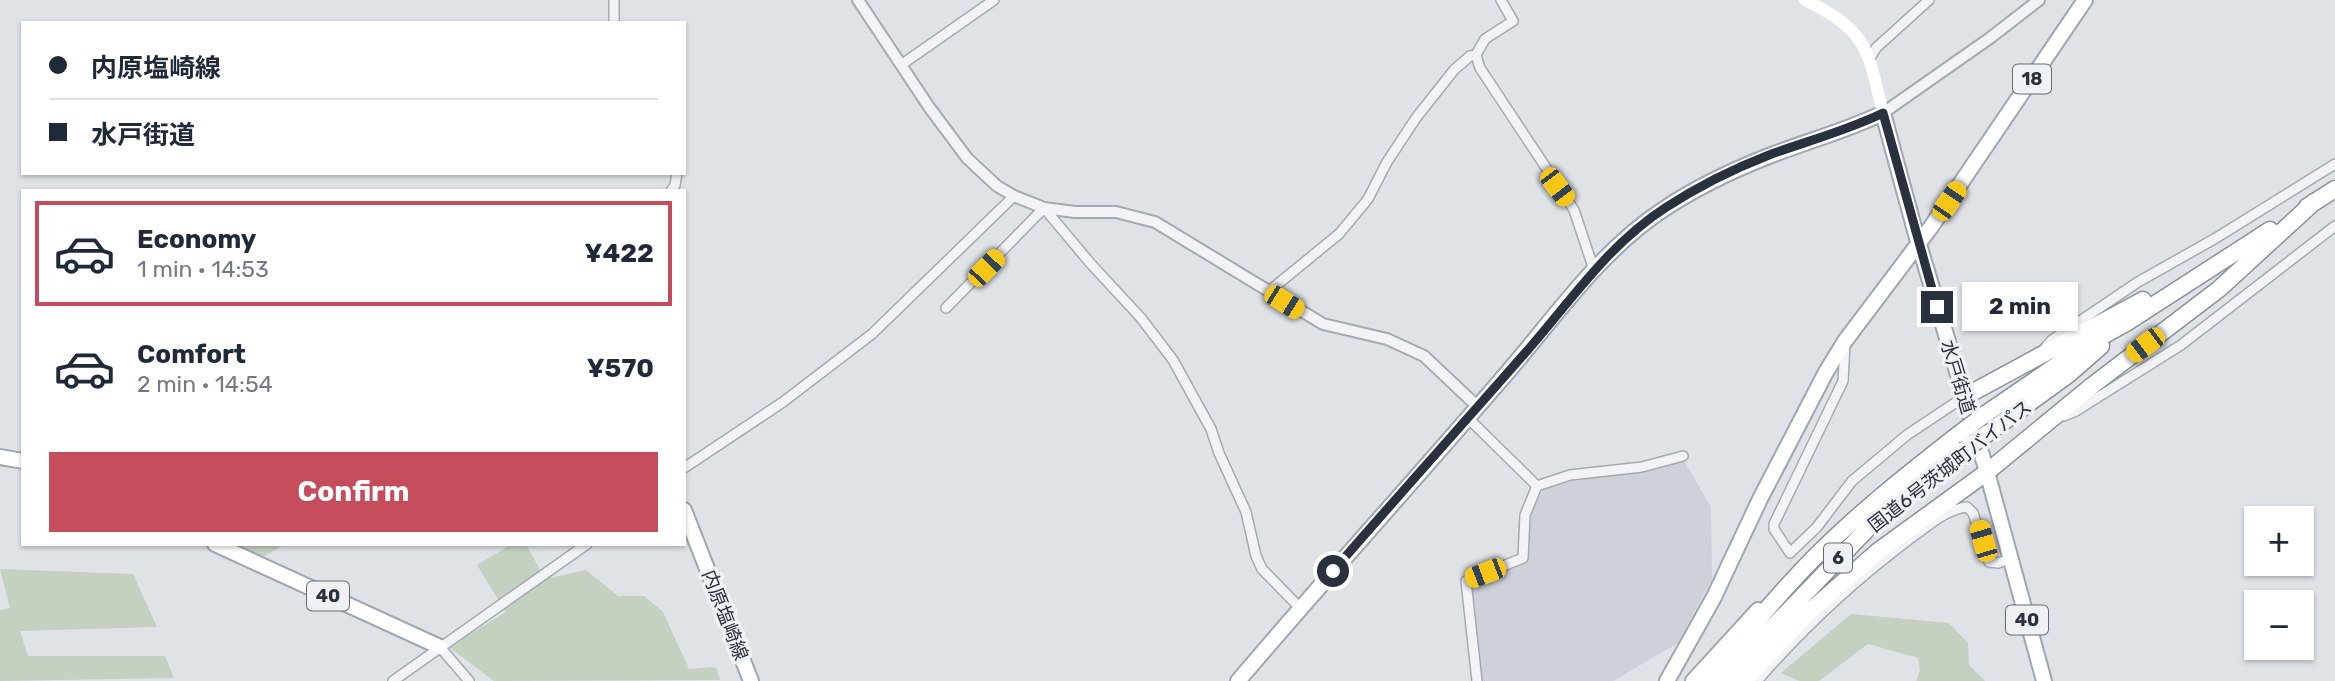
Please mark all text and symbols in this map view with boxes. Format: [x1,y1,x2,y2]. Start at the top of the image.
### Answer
text: 内原塩崎線 [91,53,221,84]
road number: 18 [2013,64,2051,94]
text: 水戸街道 [91,120,195,151]
car [1536,164,1579,210]
car [1929,178,1970,224]
icon: car [53,222,116,285]
text: Economy [137,224,256,255]
text: ¥422 [585,238,654,269]
car [964,246,1009,290]
text: 1 min · 14:53 [137,255,269,283]
car [1261,282,1308,322]
callout: 2 min [1962,282,2077,332]
route end [1921,291,1953,323]
text: 2 min [1989,292,2051,320]
car [2122,324,2169,366]
icon: car [53,337,116,400]
street label: 水戸街道 [1936,337,1980,417]
text: Comfort [137,339,246,370]
text: ¥570 [587,353,654,384]
text: 2 min · 14:54 [137,370,273,398]
street label: 国道6号茨城町バイパス [1864,395,2036,537]
button: Confirm [49,452,658,532]
map controls [2244,506,2314,660]
button: + [2244,506,2314,576]
car [1968,518,1999,564]
road number: 6 [1824,544,1852,572]
route start [1317,555,1349,587]
car [1462,556,1509,590]
street label: 内原塩崎線 [697,567,753,663]
road number: 40 [307,582,349,610]
button: − [2244,590,2314,660]
road number: 40 [2006,606,2048,634]

